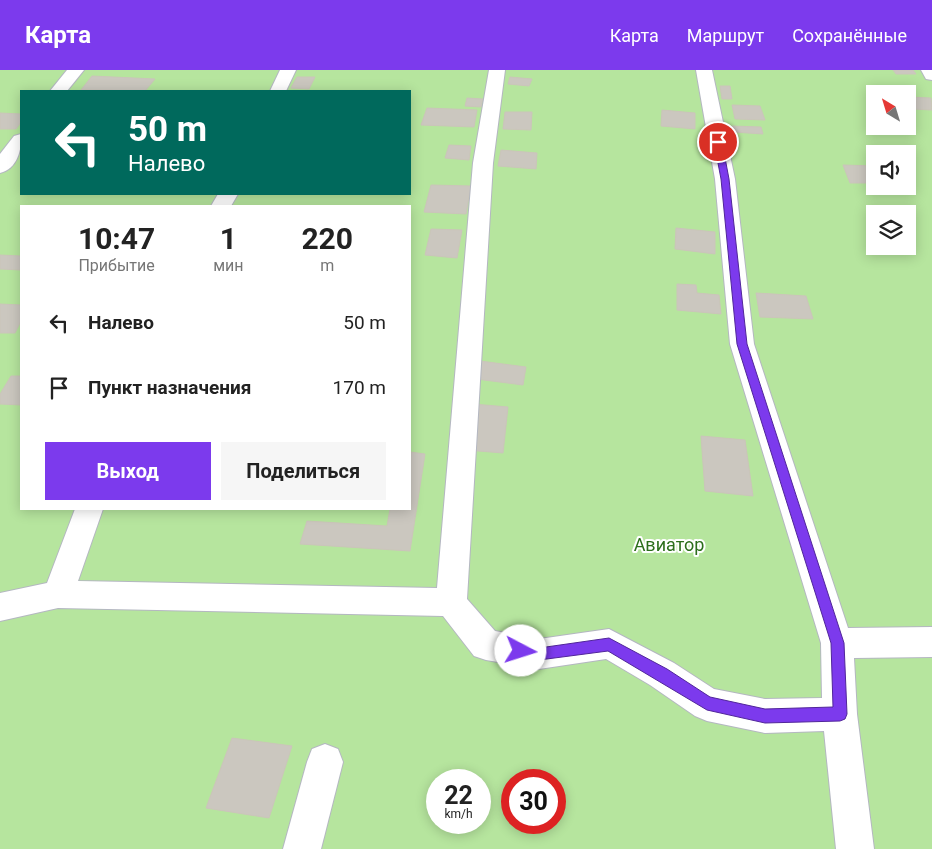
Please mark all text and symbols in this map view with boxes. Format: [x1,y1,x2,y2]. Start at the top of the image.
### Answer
text: Карта [25,21,91,49]
text: Карта [610,25,659,46]
text: Маршрут [687,25,764,46]
text: Сохранённые [792,25,907,46]
north arrow [866,85,916,135]
map controls [866,85,916,255]
text: 50 m [128,109,207,150]
icon: left [45,110,110,175]
pin [697,121,739,163]
icon: arrive [704,128,732,156]
button: sound [866,145,916,195]
text: Налево [128,151,205,176]
button: layers [866,205,916,255]
text: 10:47 [78,221,155,256]
text: 1 [220,221,237,256]
text: 220 [301,221,353,256]
text: Прибытие [78,256,155,275]
text: мин [213,256,243,275]
text: m [320,256,334,275]
icon: left [45,309,73,337]
text: Налево [88,311,154,334]
text: 50 m [343,311,386,334]
icon: arrive [45,374,73,402]
text: Пункт назначения [88,376,251,399]
text: 170 m [333,376,386,399]
button: Выход [45,442,211,500]
button: Поделиться [221,442,386,500]
park label: Авиатор [634,534,704,555]
position arrow [494,624,546,676]
speed limit sign: 30 [501,769,566,834]
text: 22 [444,781,473,810]
text: km/h [444,807,473,821]

